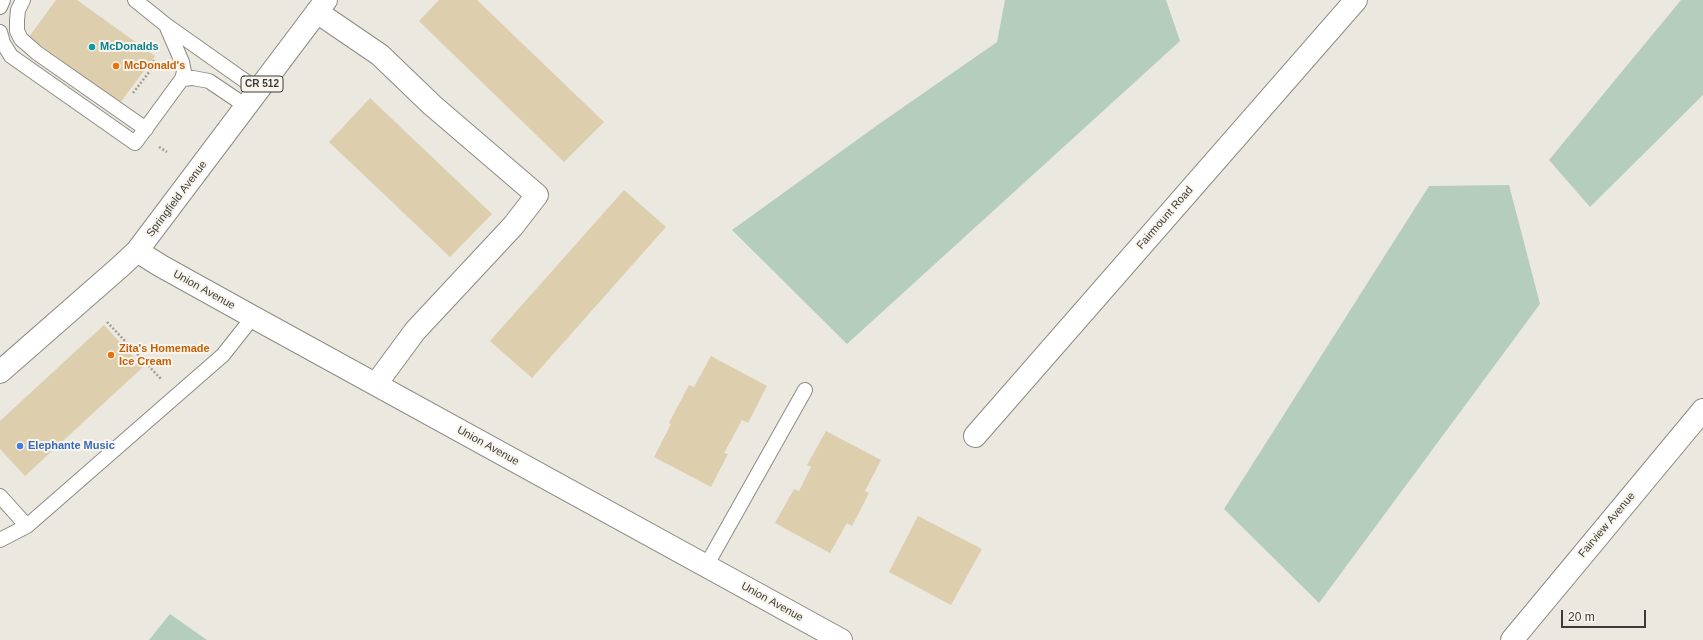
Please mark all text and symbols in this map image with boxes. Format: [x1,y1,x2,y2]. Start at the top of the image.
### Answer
place label: McDonalds [100,40,159,54]
marker: McDonalds [87,42,97,52]
place label: McDonald's [124,59,185,73]
marker: McDonald's [111,61,121,71]
road number: CR 512 [241,76,283,92]
street label: Springfield Avenue [144,158,210,240]
street label: Fairmount Road [1134,184,1196,252]
street label: Union Avenue [171,268,237,312]
place label: Zita's Homemade Ice Cream [119,342,210,368]
marker: Zita's Homemade Ice Cream [106,350,116,360]
street label: Union Avenue [455,424,521,468]
place label: Elephante Music [28,439,115,453]
marker: Elephante Music [15,441,25,451]
street label: Fairview Avenue [1576,490,1638,560]
street label: Union Avenue [739,580,805,624]
scale bar [1563,602,1648,628]
text: 20 m [1568,610,1595,624]

